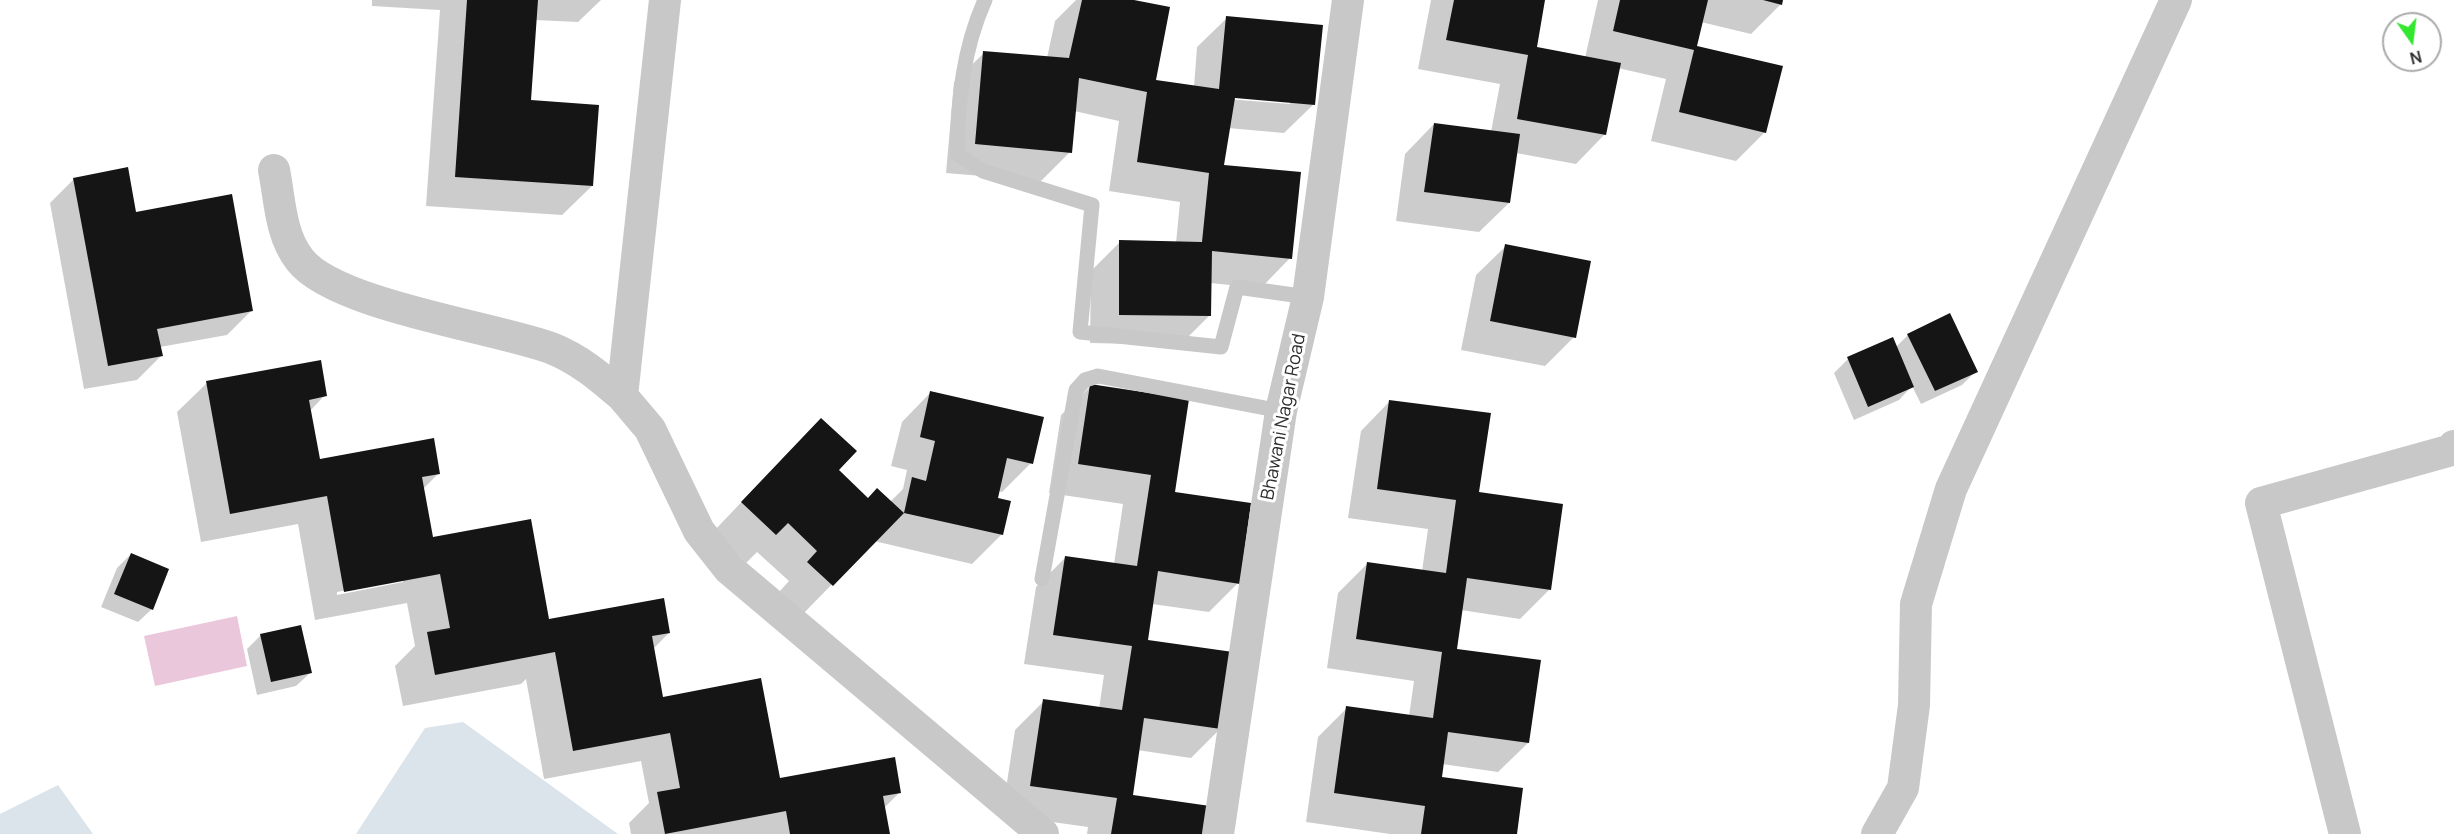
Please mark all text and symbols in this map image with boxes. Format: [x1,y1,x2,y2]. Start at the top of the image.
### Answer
north arrow [2382,12,2442,72]
text: N [2408,45,2424,70]
street label: Bhawani Nagar Road [1257,332,1311,502]

